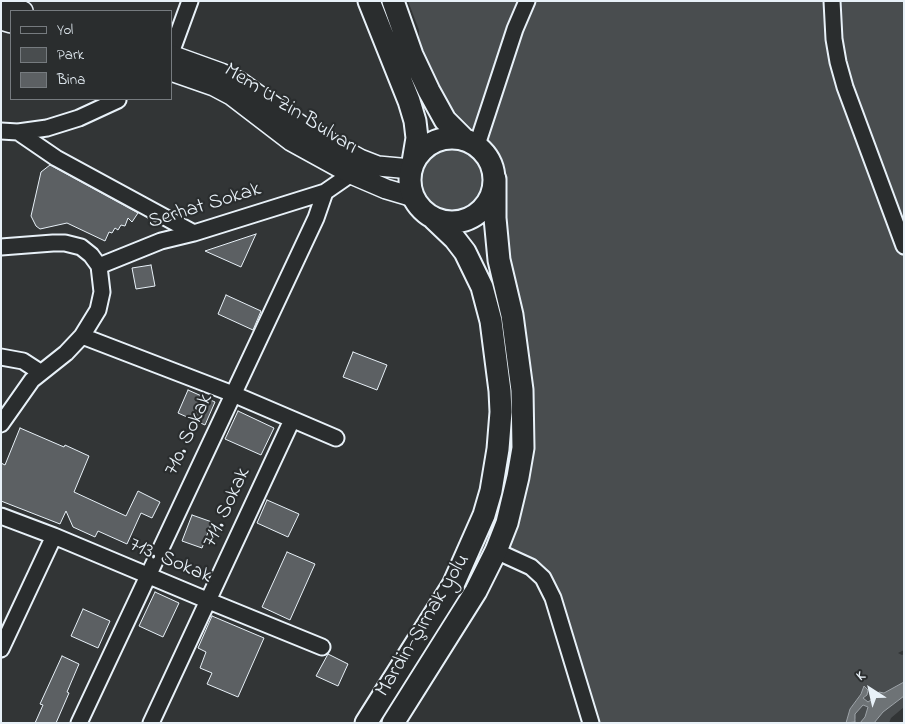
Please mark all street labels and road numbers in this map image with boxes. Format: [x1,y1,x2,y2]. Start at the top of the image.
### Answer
street label: Mem U Zin Bulvarı [218,59,362,161]
street label: Serhat Sokak [146,178,264,236]
street label: 710. Sokak [160,390,220,480]
street label: 711. Sokak [199,464,257,552]
street label: 713. Sokak [125,533,215,591]
street label: Mardin-Şırnak yolu [371,550,477,702]

